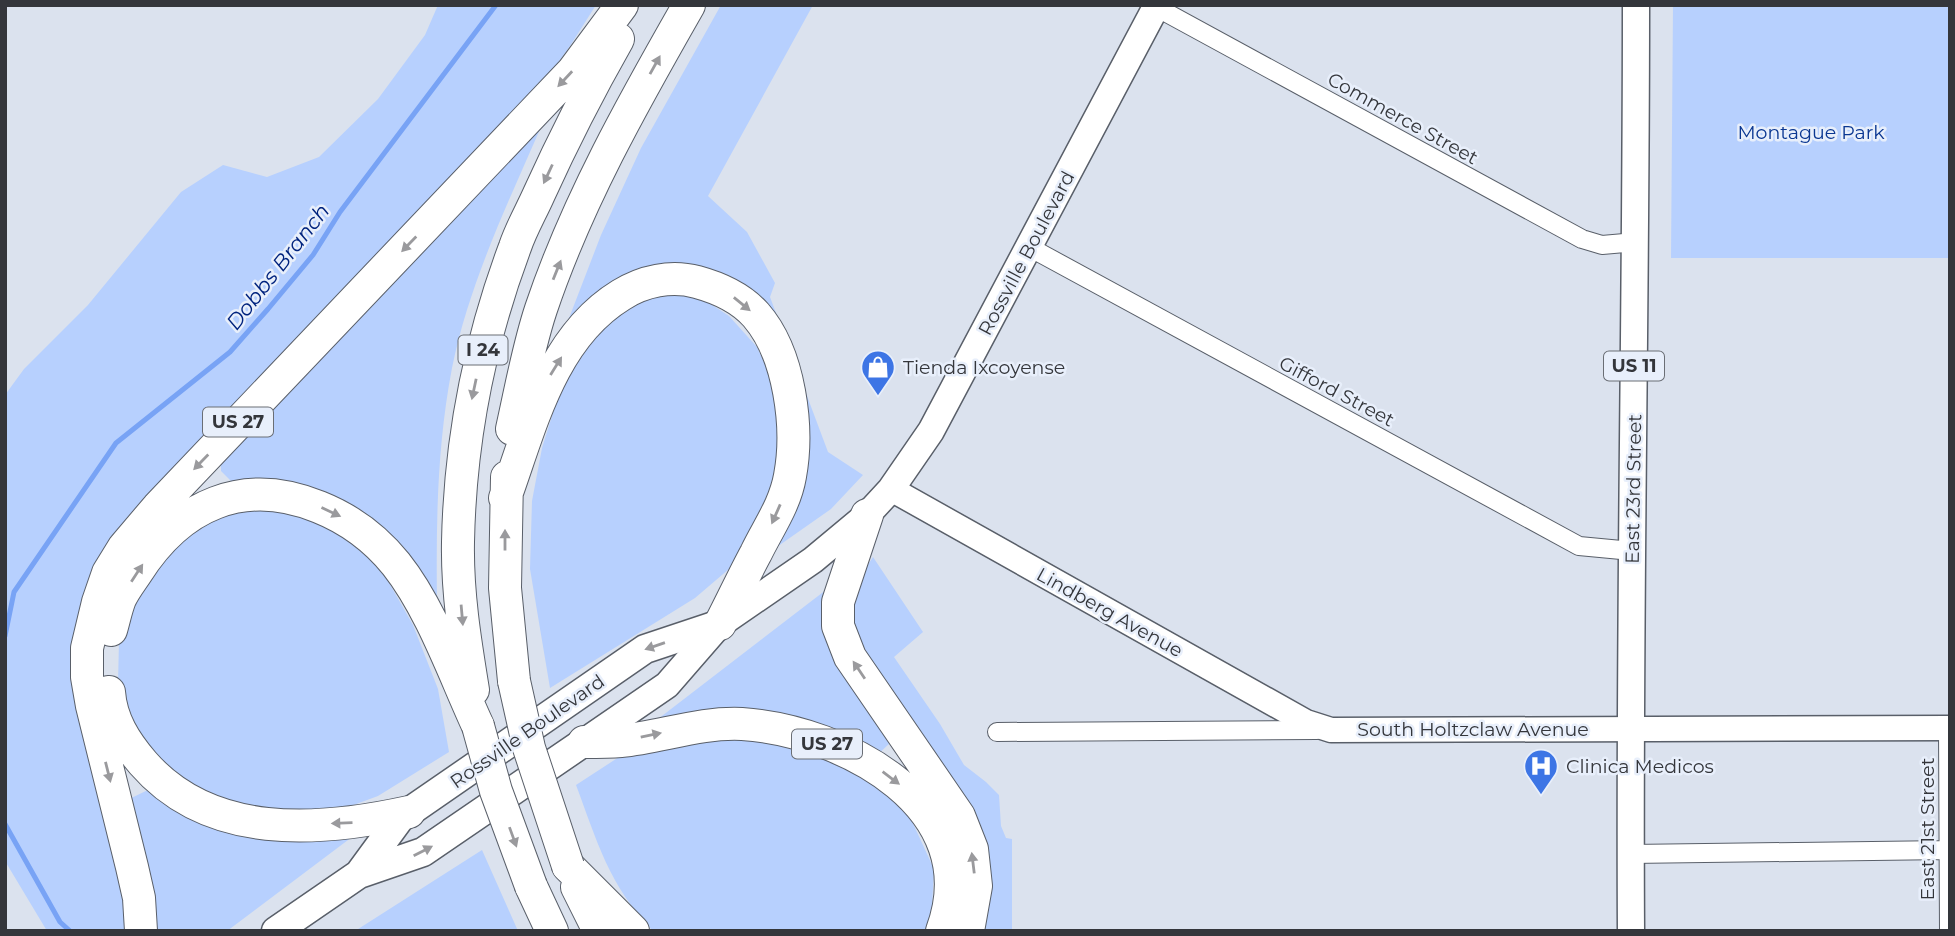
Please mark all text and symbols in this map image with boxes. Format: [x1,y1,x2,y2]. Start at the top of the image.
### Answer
one-way arrow [649,56,661,75]
street label: Commerce Street [1323,68,1482,169]
one-way arrow [558,70,574,87]
park label: Montague Park [1737,121,1885,144]
one-way arrow [542,164,554,184]
street label: Rossville Boulevard [973,167,1080,339]
water label: Dobbs Branch [221,199,335,335]
one-way arrow [401,235,417,252]
one-way arrow [551,260,562,281]
one-way arrow [734,296,751,311]
road number: I 24 [458,336,508,364]
shop icon: Tienda Ixcoyense [859,348,897,397]
street label: Gifford Street [1275,351,1399,432]
road number: US 11 [1604,352,1664,380]
one-way arrow [550,356,563,375]
place label: Tienda Ixcoyense [903,356,1065,379]
one-way arrow [468,378,479,400]
road number: US 27 [203,408,273,436]
street label: East 23rd Street [1621,414,1646,564]
one-way arrow [193,453,209,470]
one-way arrow [770,504,782,524]
one-way arrow [321,507,341,518]
one-way arrow [499,529,511,551]
one-way arrow [130,563,143,583]
street label: Lindberg Avenue [1033,563,1187,662]
one-way arrow [457,604,468,626]
one-way arrow [645,641,666,652]
one-way arrow [852,660,865,679]
street label: Rossville Boulevard [446,670,609,793]
street label: South Holtzclaw Avenue [1357,718,1589,741]
one-way arrow [640,729,662,740]
road number: US 27 [792,730,862,758]
hospital icon: Clinica Medicos [1522,747,1560,796]
place label: Clinica Medicos [1566,755,1714,778]
street label: East 21st Street [1916,757,1939,900]
one-way arrow [103,761,114,783]
one-way arrow [882,770,900,784]
one-way arrow [331,818,353,829]
one-way arrow [508,827,519,848]
one-way arrow [413,845,433,856]
one-way arrow [968,852,979,874]

